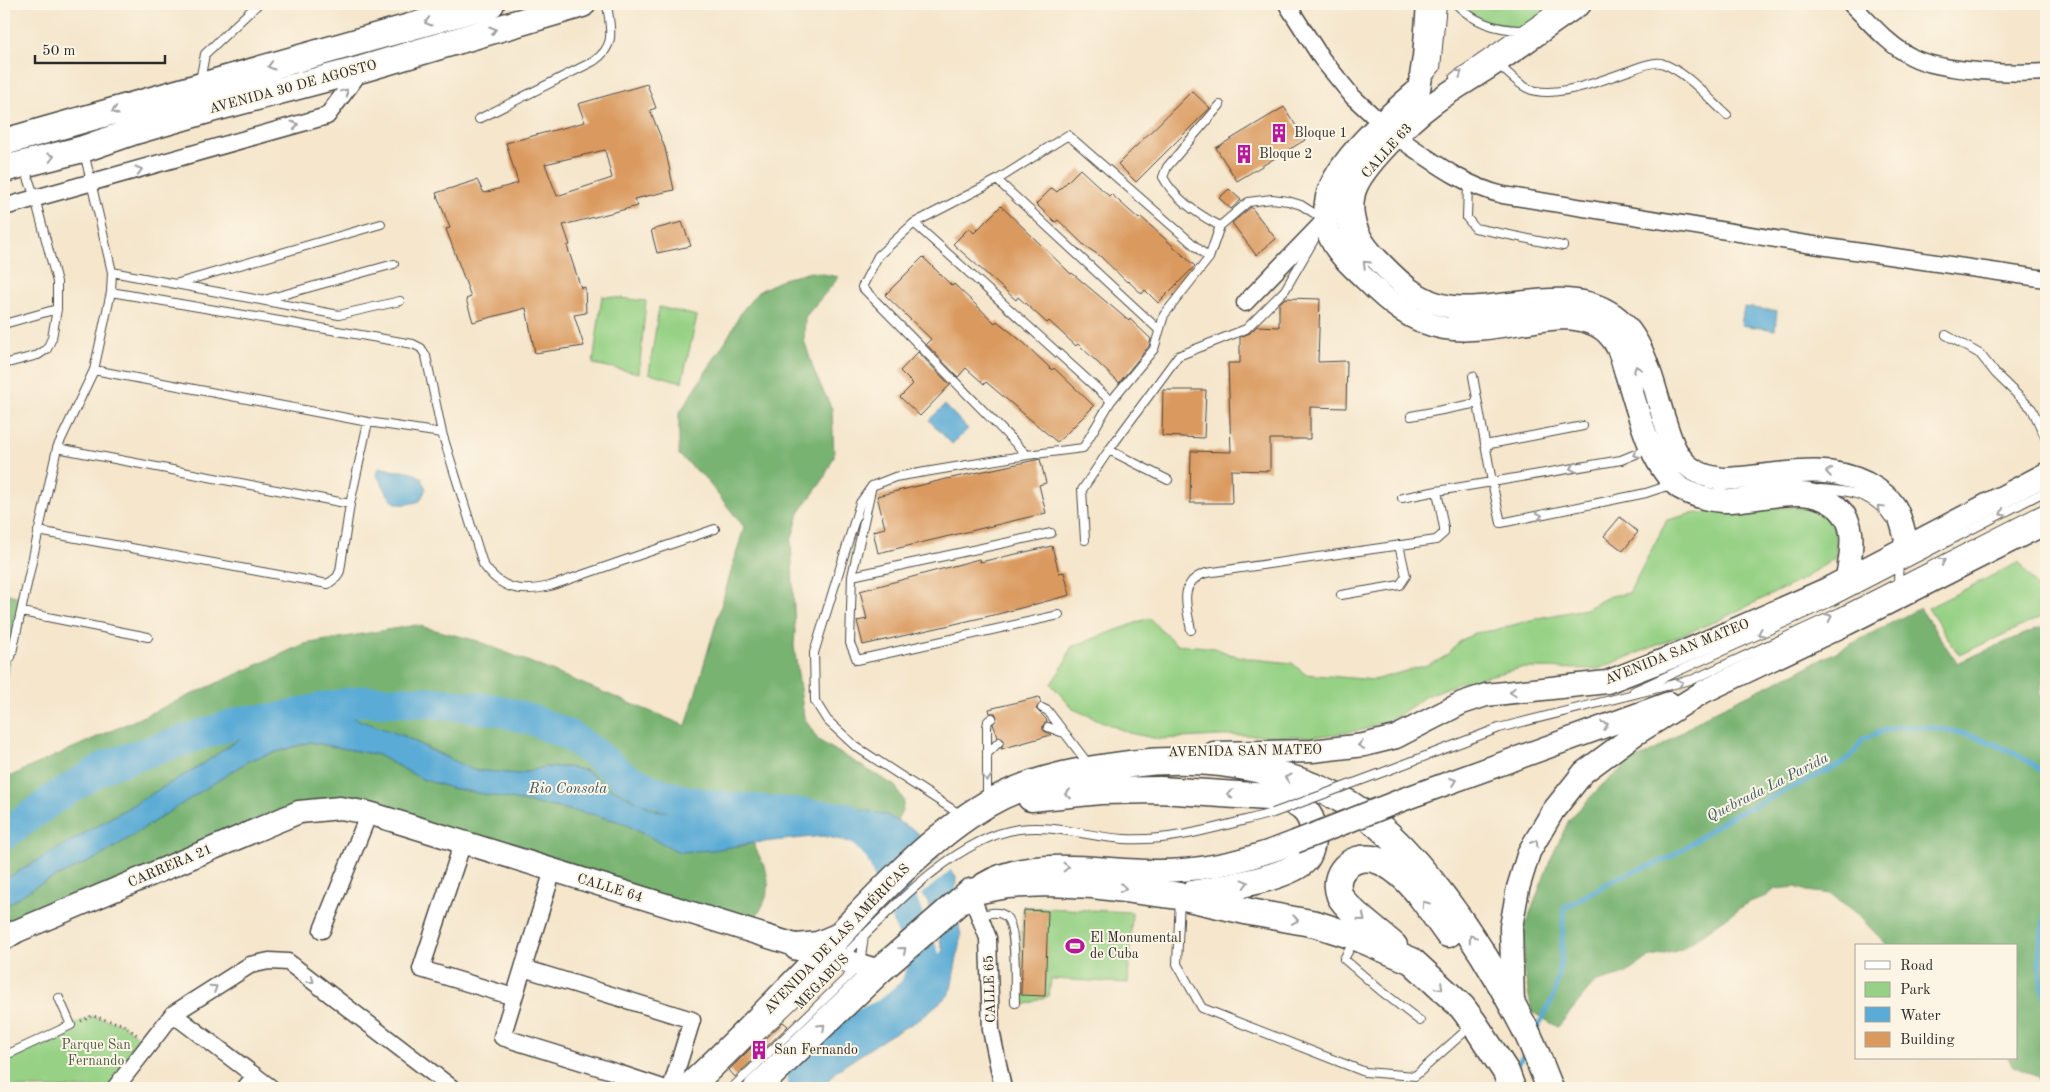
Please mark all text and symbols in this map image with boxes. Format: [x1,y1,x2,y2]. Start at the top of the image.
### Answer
one-way arrow [424,16,432,26]
one-way arrow [488,26,497,36]
scale bar [35,32,165,64]
text: 50 m [42,44,76,59]
street label: AVENIDA 30 DE AGOSTO [208,58,378,116]
one-way arrow [268,60,276,70]
one-way arrow [1453,70,1463,79]
one-way arrow [339,88,348,98]
one-way arrow [112,106,120,116]
one-way arrow [291,120,299,131]
street label: CALLE 63 [1359,121,1415,181]
building icon: Bloque 1 [1268,122,1290,144]
place label: Bloque 1 [1294,126,1347,140]
building icon: Bloque 2 [1233,143,1255,165]
place label: Bloque 2 [1259,147,1312,161]
one-way arrow [46,152,55,163]
one-way arrow [134,165,142,175]
one-way arrow [1363,261,1372,270]
one-way arrow [1633,366,1643,374]
one-way arrow [1632,447,1641,458]
one-way arrow [1569,463,1577,473]
one-way arrow [1825,467,1834,477]
one-way arrow [1877,505,1886,514]
one-way arrow [1999,507,2008,517]
one-way arrow [1534,511,1543,521]
one-way arrow [1937,557,1946,567]
one-way arrow [1823,614,1832,624]
street label: AVENIDA SAN MATEO [1603,617,1751,687]
one-way arrow [1757,627,1766,638]
one-way arrow [1676,678,1685,689]
one-way arrow [1509,686,1517,697]
one-way arrow [1600,721,1609,731]
one-way arrow [1357,739,1365,749]
street label: AVENIDA SAN MATEO [1168,743,1322,759]
water label: Quebrada La Parida [1705,751,1831,825]
one-way arrow [1284,773,1293,783]
one-way arrow [982,774,992,782]
one-way arrow [1448,777,1457,787]
water label: Rio Consota [528,782,607,797]
one-way arrow [1064,788,1072,799]
one-way arrow [1226,789,1234,800]
one-way arrow [1529,839,1539,848]
street label: CARRERA 21 [126,842,214,890]
street label: AVENIDA DE LAS AMÉRICAS [759,859,912,1017]
one-way arrow [1062,862,1070,872]
street label: CALLE 64 [575,871,645,905]
one-way arrow [1240,879,1248,889]
one-way arrow [1119,882,1127,893]
one-way arrow [1422,900,1431,910]
one-way arrow [1356,912,1365,921]
one-way arrow [1290,915,1299,925]
place label: El Monumental de Cuba [1090,931,1182,961]
sports icon: El Monumental de Cuba [1064,935,1086,957]
one-way arrow [1469,935,1478,944]
legend [1855,944,2018,1060]
one-way arrow [897,947,906,956]
street label: MEGABUS [792,952,852,1012]
street label: CALLE 65 [982,955,998,1023]
text: Road [1900,959,1934,974]
one-way arrow [306,974,315,983]
one-way arrow [1434,981,1443,990]
text: Park [1900,983,1931,998]
one-way arrow [209,985,218,994]
text: Water [1900,1009,1941,1024]
one-way arrow [816,1023,825,1032]
text: Building [1900,1033,1955,1048]
park label: Parque San Fernando [61,1038,131,1068]
building icon: San Fernando [748,1039,770,1061]
place label: San Fernando [774,1043,858,1057]

